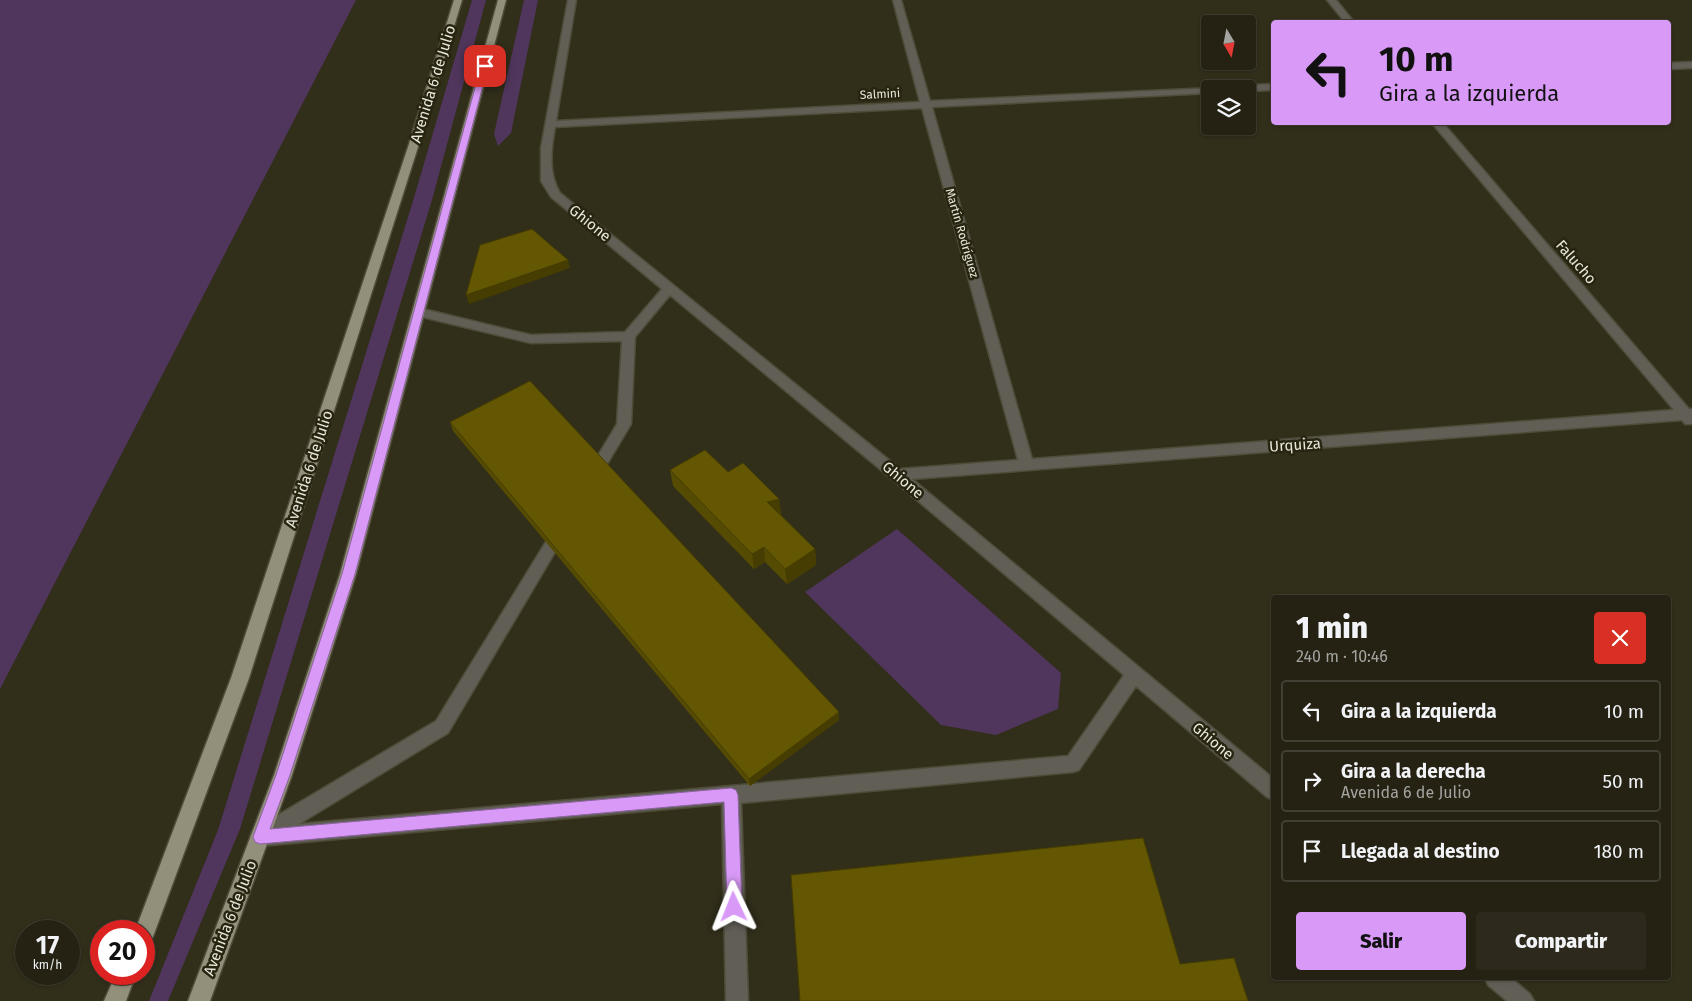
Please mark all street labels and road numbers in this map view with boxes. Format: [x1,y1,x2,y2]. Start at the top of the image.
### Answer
street label: Avenida 6 de Julio [407,23,459,145]
street label: Salmini [859,86,901,102]
street label: Martín Rodríguez [943,187,981,279]
street label: Ghione [566,201,614,245]
street label: Falucho [1552,236,1600,288]
street label: Avenida 6 de Julio [282,408,336,530]
street label: Urquiza [1269,434,1321,456]
street label: Ghione [879,458,927,502]
street label: Ghione [1189,719,1237,763]
street label: Avenida 6 de Julio [200,858,260,978]

